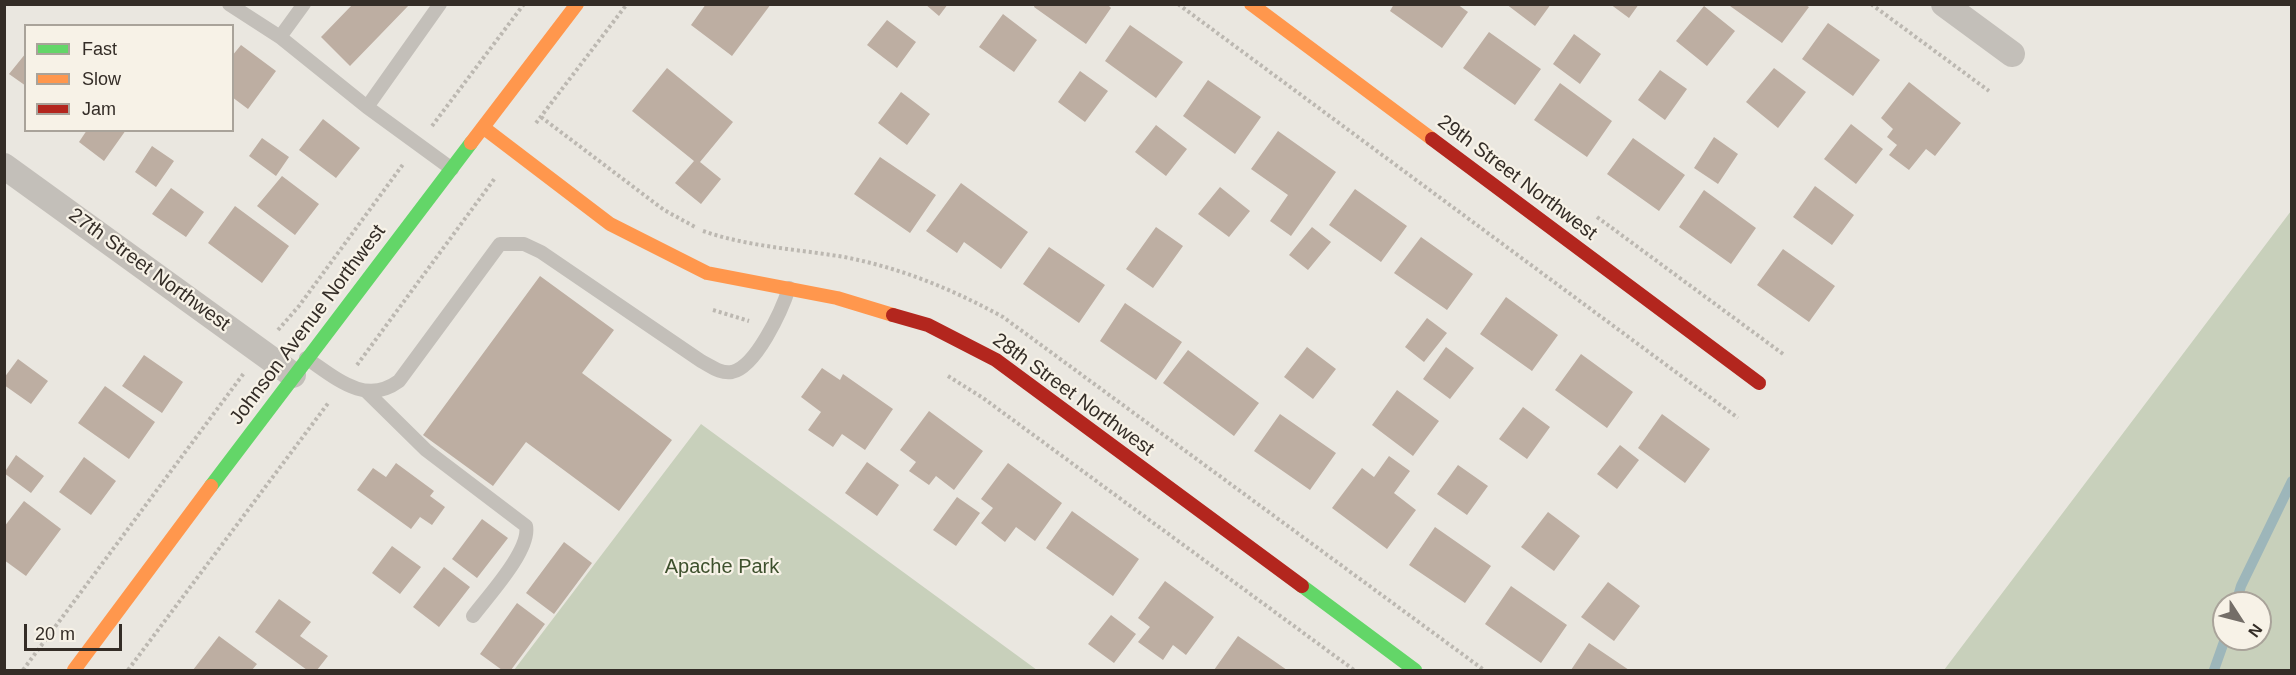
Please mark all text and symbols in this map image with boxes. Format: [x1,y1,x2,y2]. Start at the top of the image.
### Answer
legend [24,24,234,132]
text: Fast [82,39,117,59]
text: Slow [82,69,121,89]
text: Jam [82,99,116,119]
street label: 29th Street Northwest [1433,110,1601,246]
street label: 27th Street Northwest [64,203,234,337]
street label: Johnson Avenue Northwest [225,220,391,430]
street label: 28th Street Northwest [988,328,1158,462]
park label: Apache Park [665,555,779,579]
north arrow [2212,591,2272,651]
scale bar [27,612,124,650]
text: N [2245,621,2266,640]
text: 20 m [35,624,75,644]

